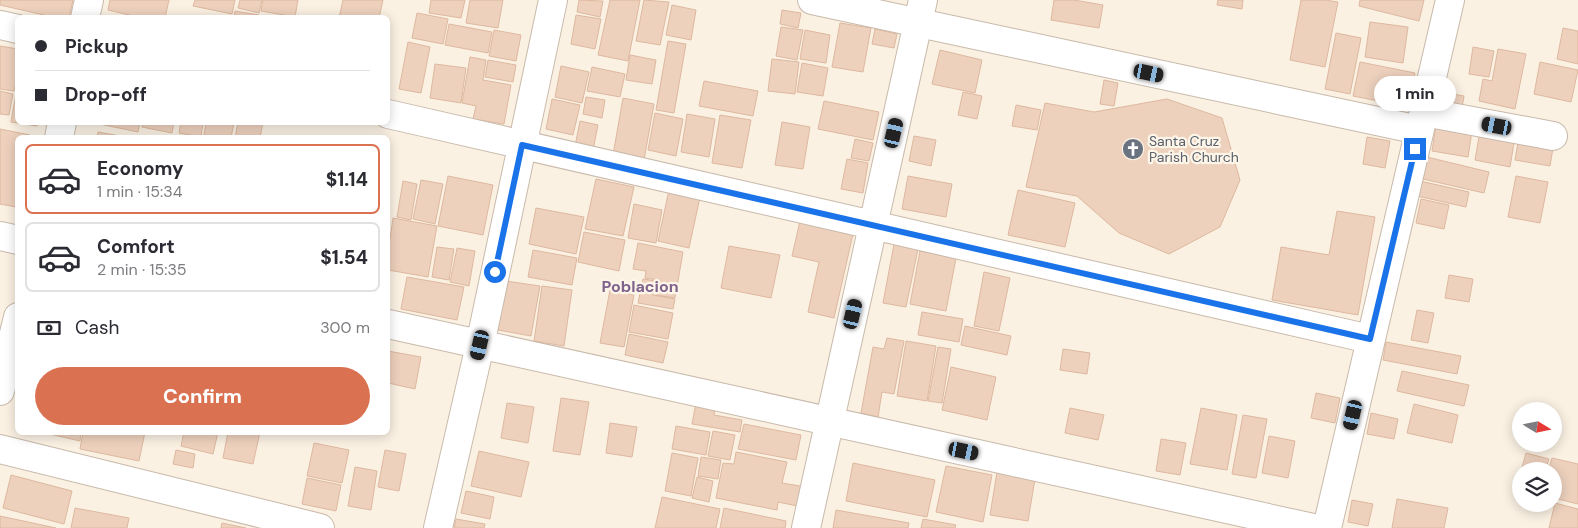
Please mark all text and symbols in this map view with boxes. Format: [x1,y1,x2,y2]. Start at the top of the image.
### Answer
text: Pickup [65,34,129,59]
car [1132,63,1165,83]
callout: 1 min [1374,76,1456,112]
text: Drop-off [65,82,147,107]
text: 1 min [1395,83,1435,104]
car [1480,116,1513,136]
car [883,117,904,149]
place label: Santa Cruz Parish Church [1149,132,1239,166]
church icon: Santa Cruz Parish Church [1121,137,1145,161]
route end [1404,138,1426,160]
text: Economy [97,156,184,181]
icon: car [37,157,82,202]
text: $1.14 [326,167,368,192]
text: 1 min · 15:34 [97,181,182,202]
text: Comfort [97,234,175,259]
icon: car [37,235,82,280]
text: $1.54 [320,245,368,270]
text: 2 min · 15:35 [97,259,187,280]
route start [484,261,506,283]
district label: Poblacion [601,276,679,297]
car [842,298,863,330]
icon: cash [35,314,63,342]
text: Cash [75,315,119,340]
text: 300 m [320,317,370,338]
car [469,329,490,361]
button: Confirm [35,367,370,425]
car [1342,399,1363,431]
north arrow [1512,402,1562,452]
map controls [1512,402,1562,512]
car [947,441,980,461]
button: layers [1512,462,1562,512]

